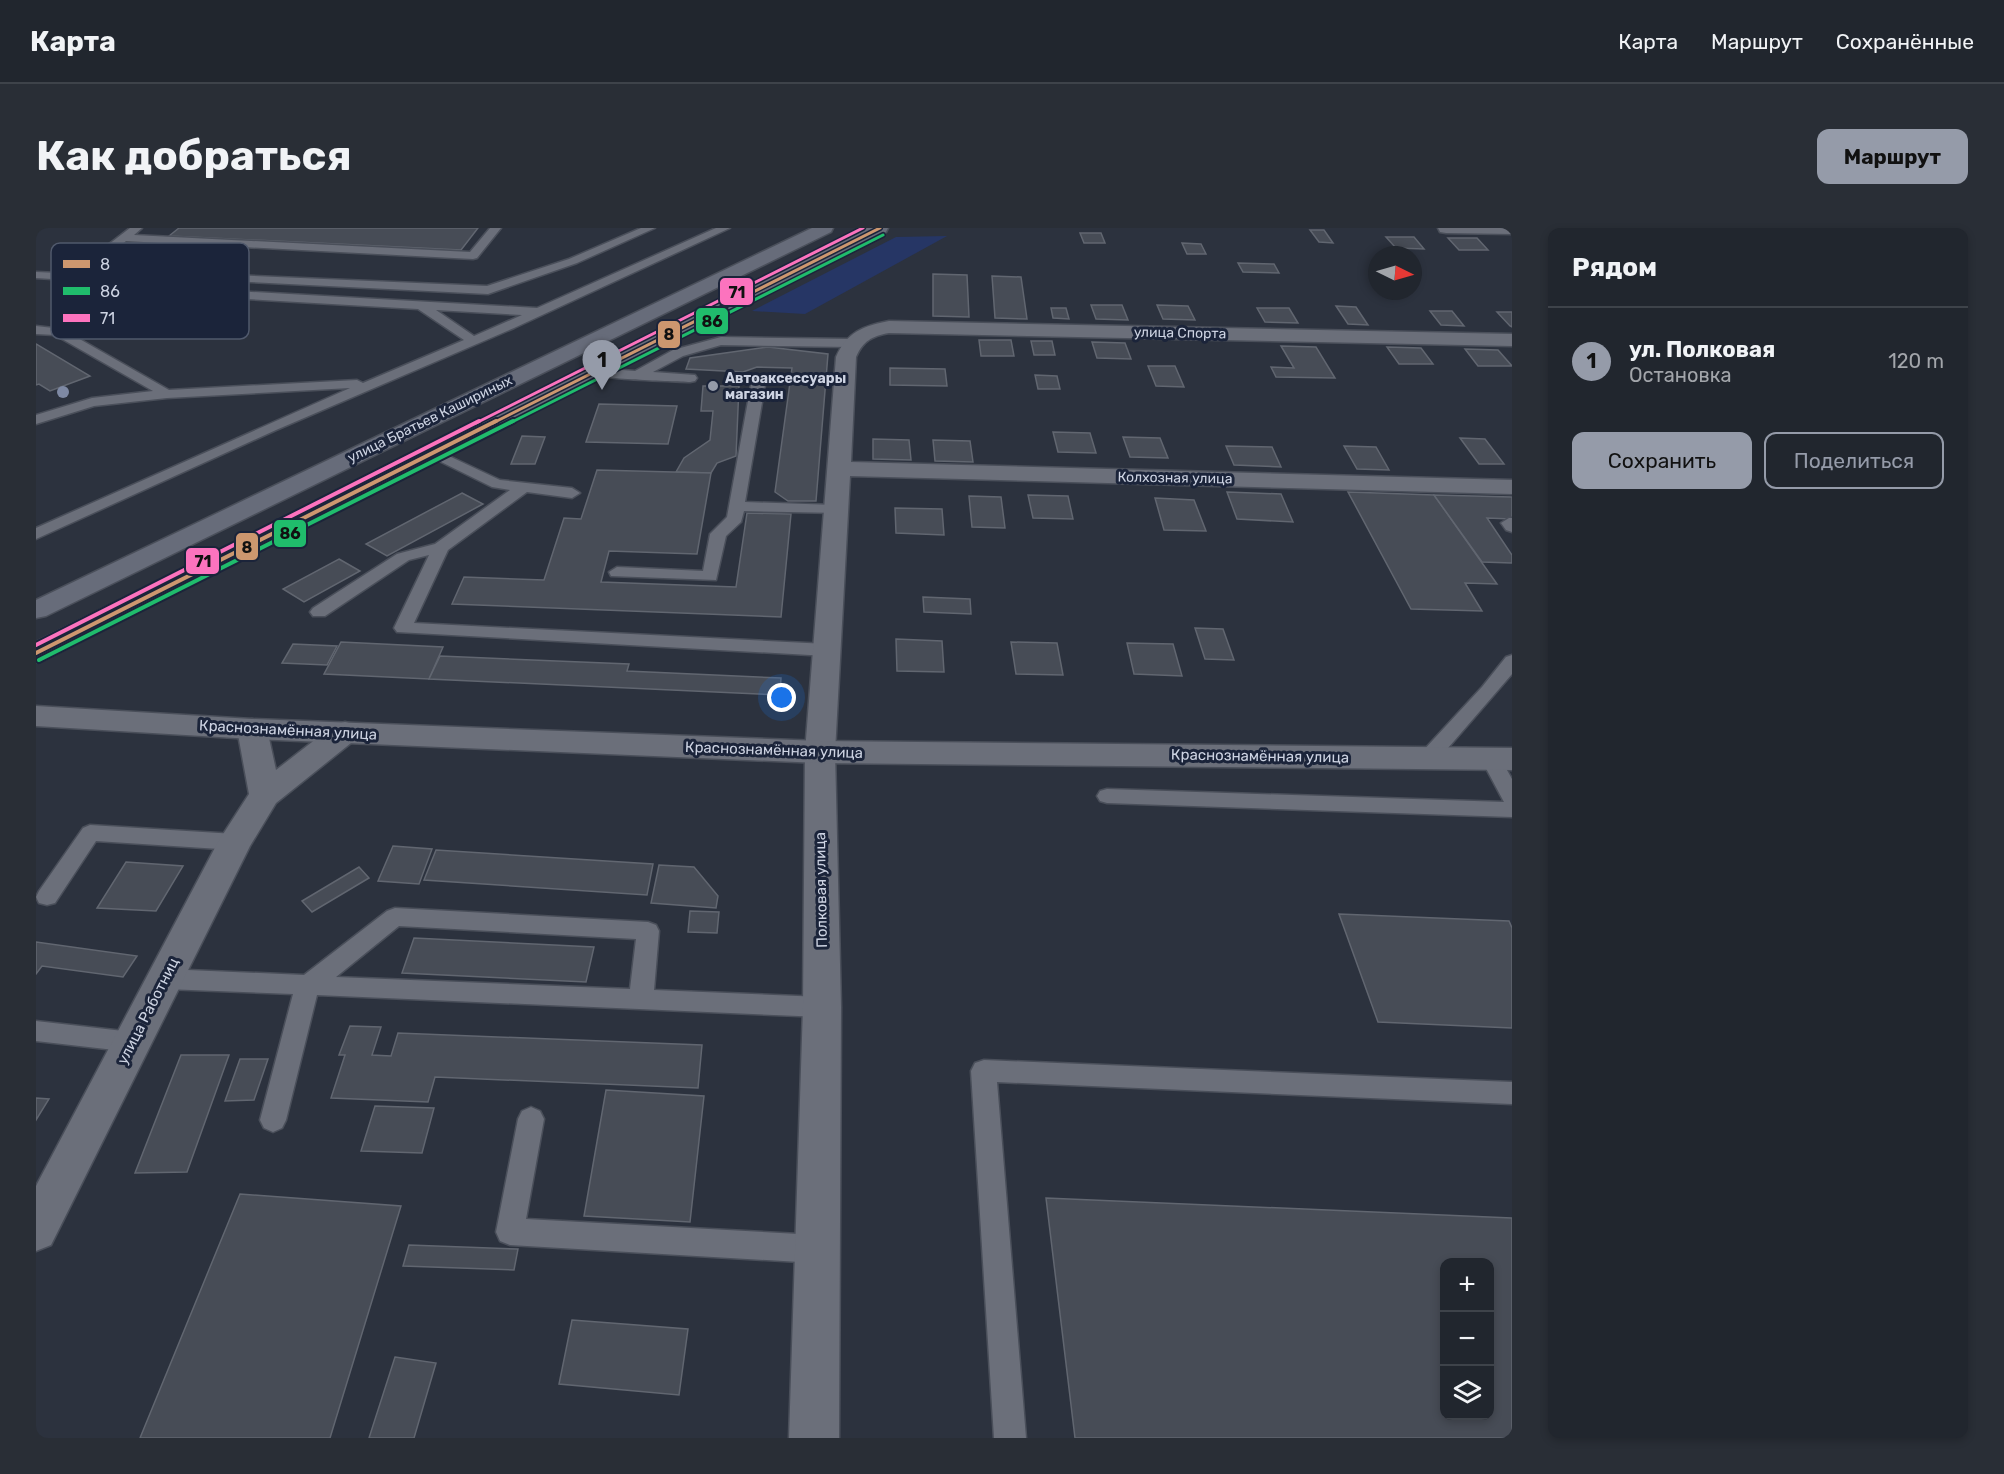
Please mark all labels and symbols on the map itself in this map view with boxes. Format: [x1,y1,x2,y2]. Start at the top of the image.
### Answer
legend [51,243,249,339]
north arrow [1368,246,1422,300]
text: 8 [100,255,110,274]
line badge: 71 [719,277,754,306]
text: 86 [100,282,120,301]
text: 71 [728,283,746,302]
line badge: 86 [695,307,729,335]
text: 71 [100,309,115,328]
text: 86 [701,312,723,331]
line badge: 8 [657,320,681,349]
street label: улица Спорта [1134,324,1226,342]
text: 8 [664,325,675,344]
pin: 1 [582,340,622,390]
place label: Автоаксессуары магазин [725,370,846,403]
street label: улица Братьев Кашириных [345,371,516,466]
marker: Автоаксессуары магазин [706,379,720,393]
street label: Колхозная улица [1117,468,1233,488]
line badge: 86 [273,519,307,548]
text: 86 [279,524,301,543]
line badge: 8 [235,532,259,561]
text: 8 [242,538,253,557]
line badge: 71 [185,547,220,575]
text: 71 [194,552,212,571]
your location [767,683,796,712]
street label: Краснознамённая улица [199,716,377,744]
street label: Краснознамённая улица [685,738,863,762]
street label: Краснознамённая улица [1171,745,1349,767]
street label: Полковая улица [811,832,831,948]
street label: улица Работниц [113,955,183,1067]

